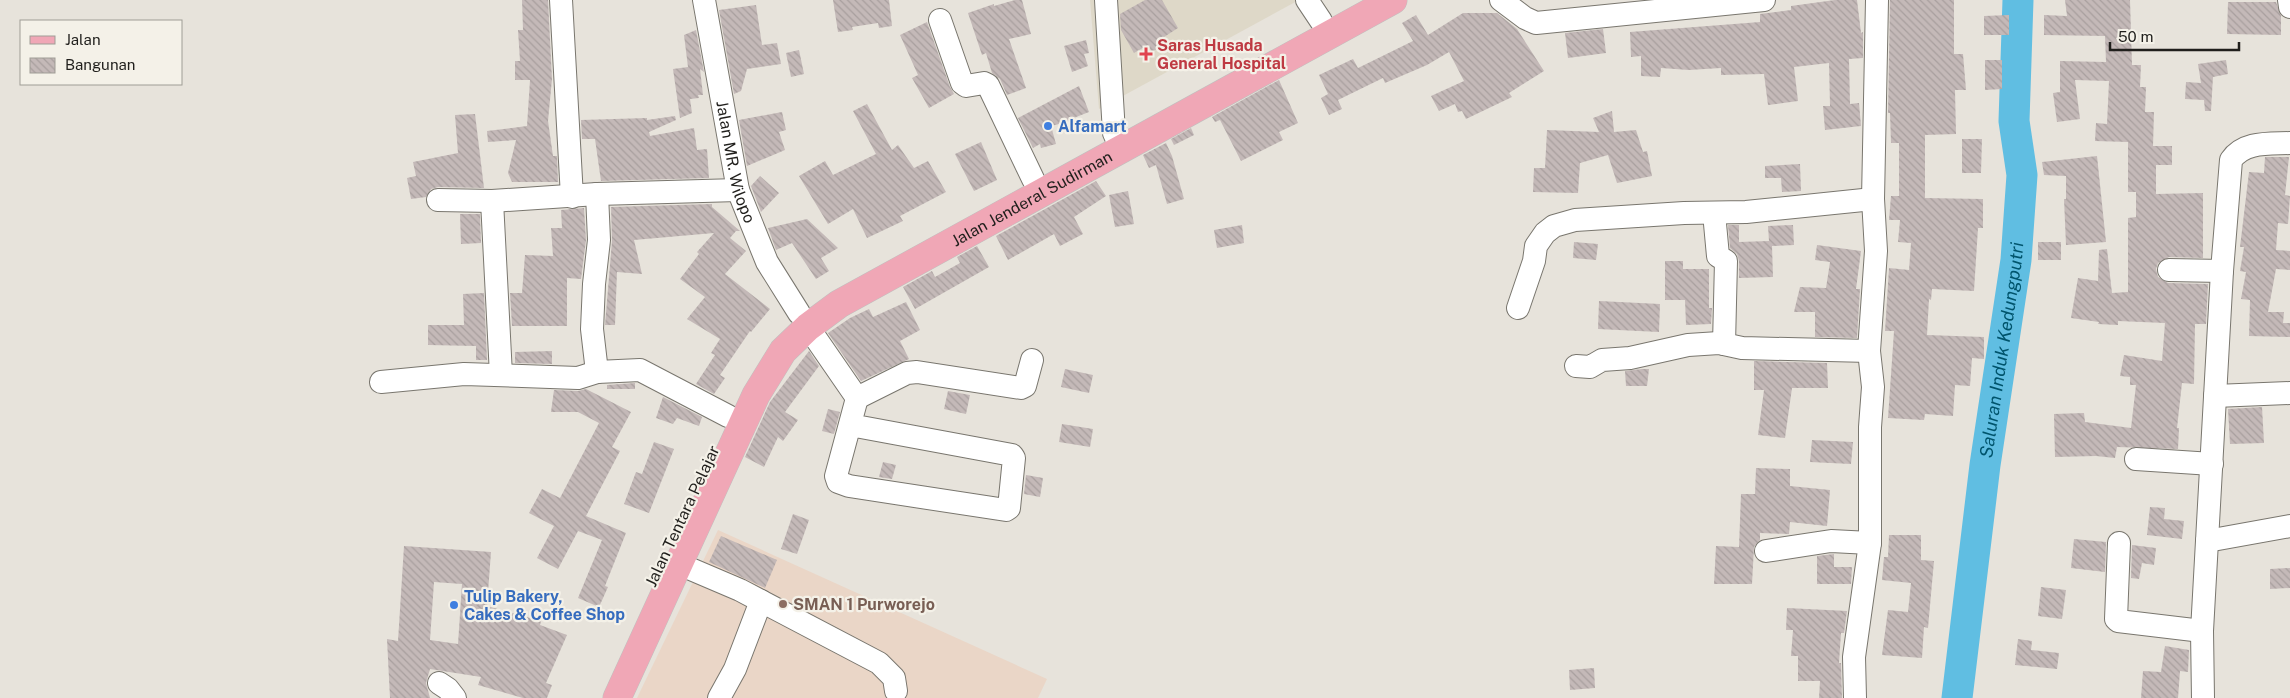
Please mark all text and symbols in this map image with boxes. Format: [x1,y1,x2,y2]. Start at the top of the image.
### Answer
legend [20,20,182,85]
scale bar [2110,20,2239,52]
text: 50 m [2118,28,2153,45]
text: Jalan [65,31,101,48]
place label: Saras Husada General Hospital [1157,36,1286,73]
marker: Saras Husada General Hospital [1139,47,1153,61]
text: Bangunan [65,56,136,73]
street label: Jalan MR. Wilopo [712,99,759,226]
place label: Alfamart [1058,117,1127,136]
marker: Alfamart [1042,120,1054,132]
street label: Jalan Jenderal Sudirman [948,147,1116,250]
water label: Saluran Induk Kedungputri [1975,241,2027,459]
street label: Jalan Tentara Pelajar [641,442,724,590]
place label: Tulip Bakery, Cakes & Coffee Shop [464,587,625,624]
place label: SMAN 1 Purworejo [793,595,935,614]
marker: SMAN 1 Purworejo [777,598,789,610]
marker: Tulip Bakery, Cakes & Coffee Shop [448,599,460,611]

